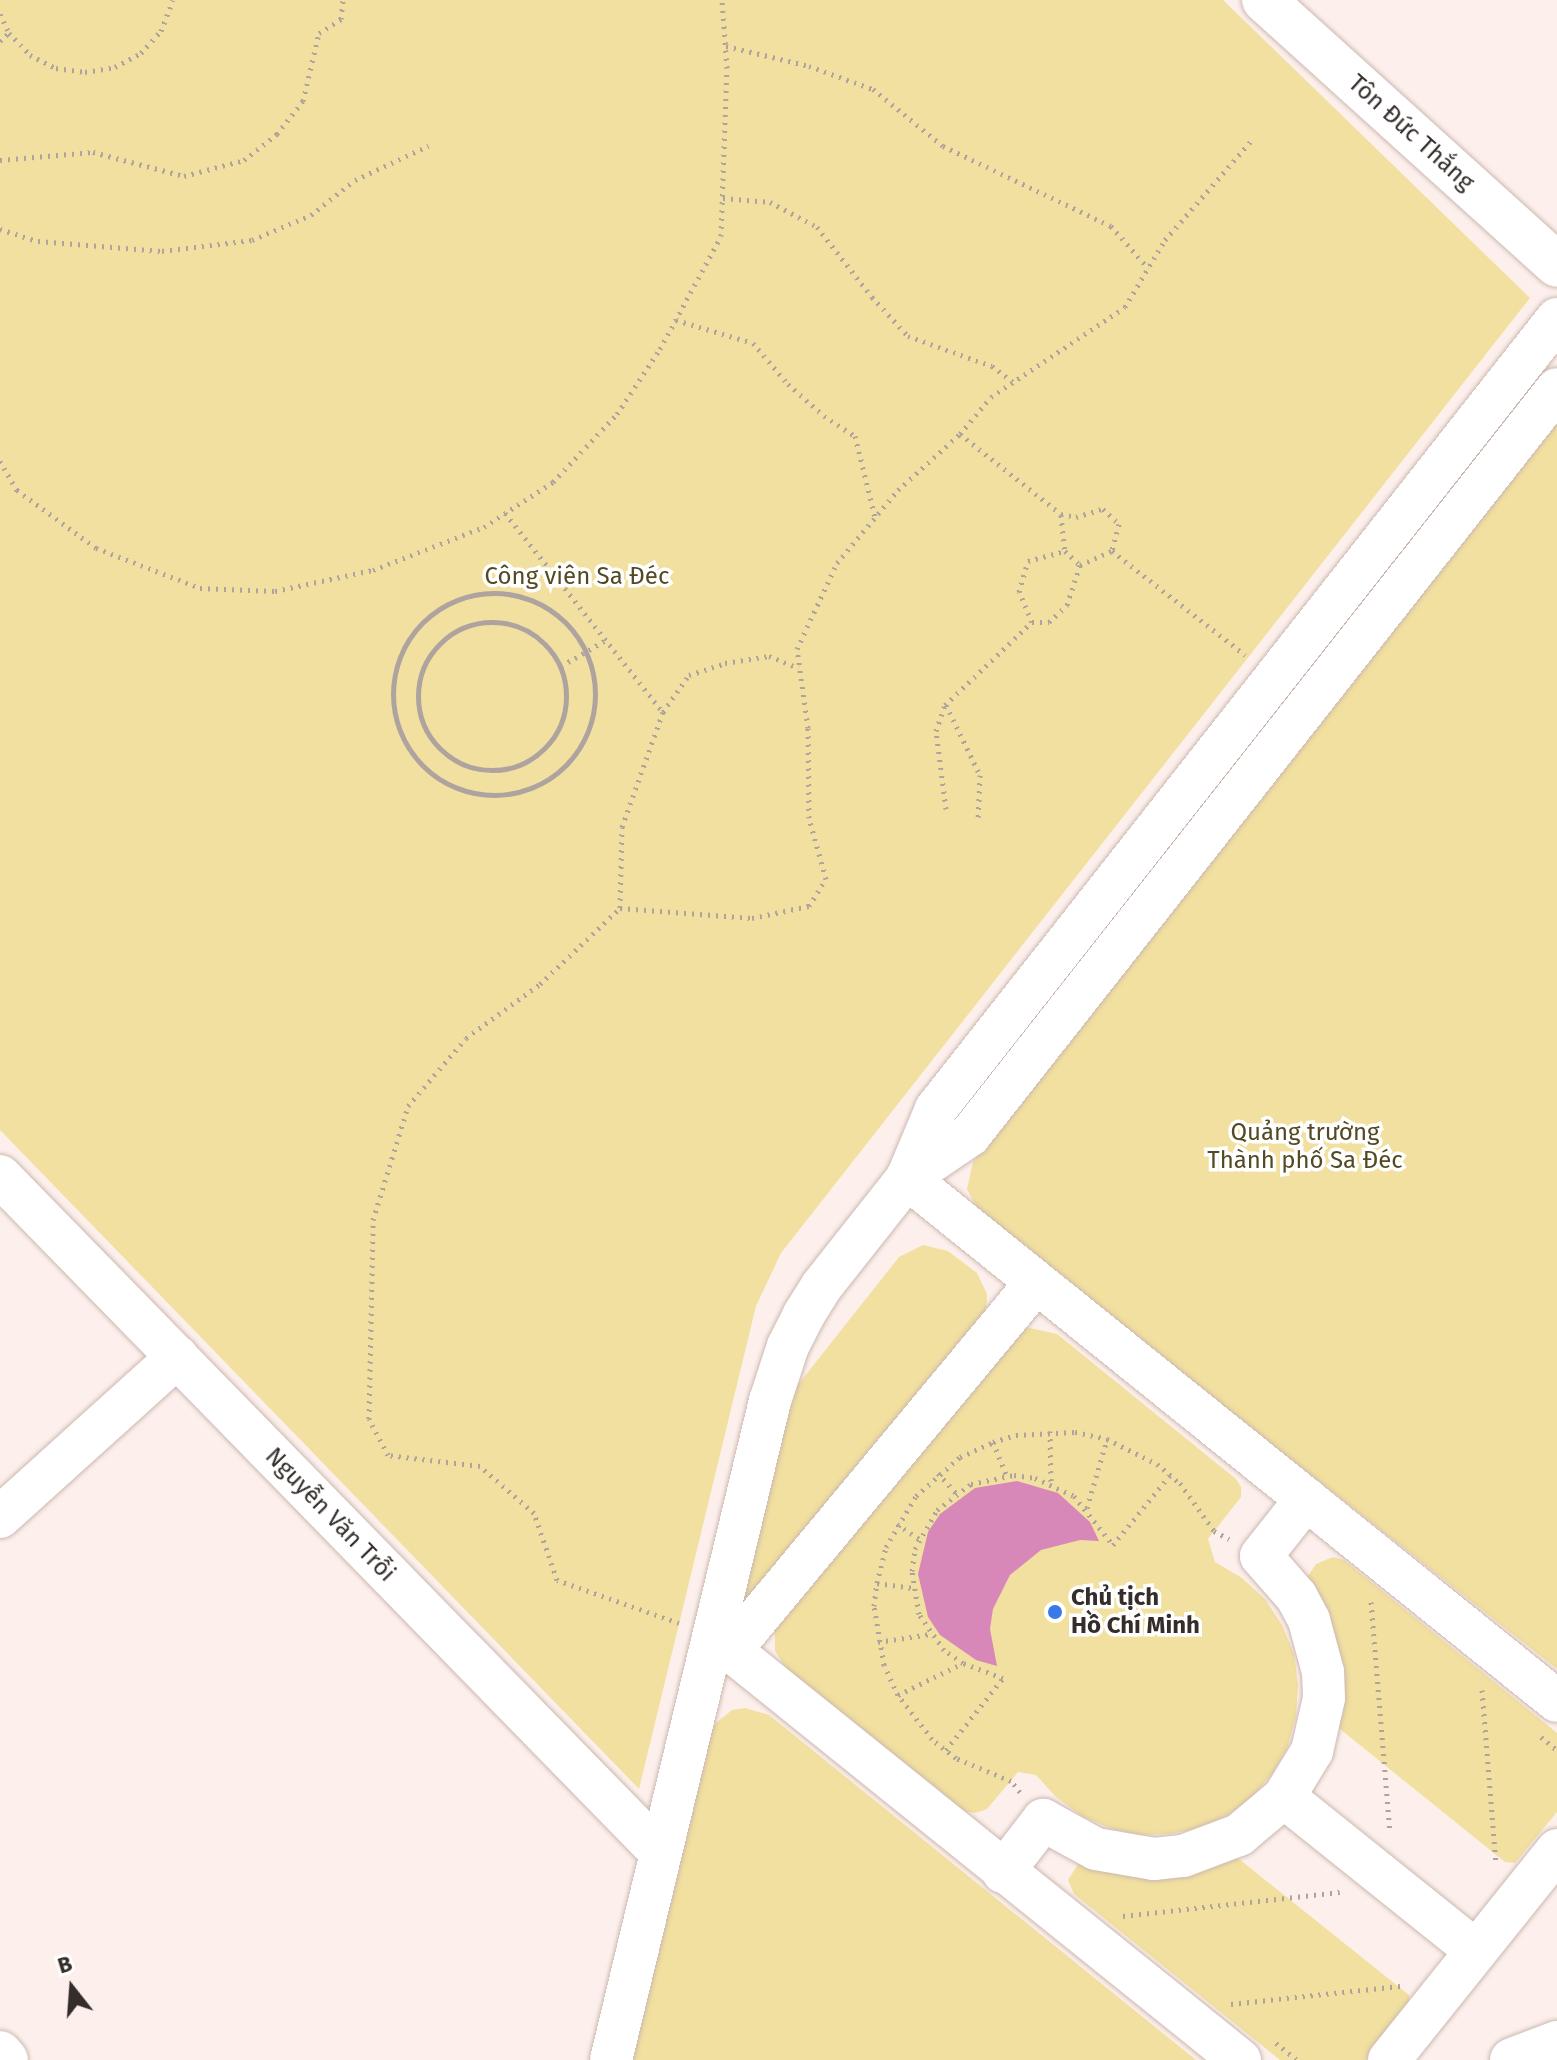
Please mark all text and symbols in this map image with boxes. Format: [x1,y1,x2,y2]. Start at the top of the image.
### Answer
street label: Tôn Đức Thắng [1342,69,1480,197]
park label: Công viên Sa Đéc [485,563,669,591]
park label: Quảng trường Thành phố Sa Đéc [1207,1119,1403,1175]
street label: Nguyễn Văn Trỗi [259,1442,401,1588]
place label: Chủ tịch Hồ Chí Minh [1071,1584,1200,1640]
marker: Chủ tịch Hồ Chí Minh [1046,1603,1064,1621]
north arrow [32,1948,112,2028]
text: B [54,1950,75,1979]

